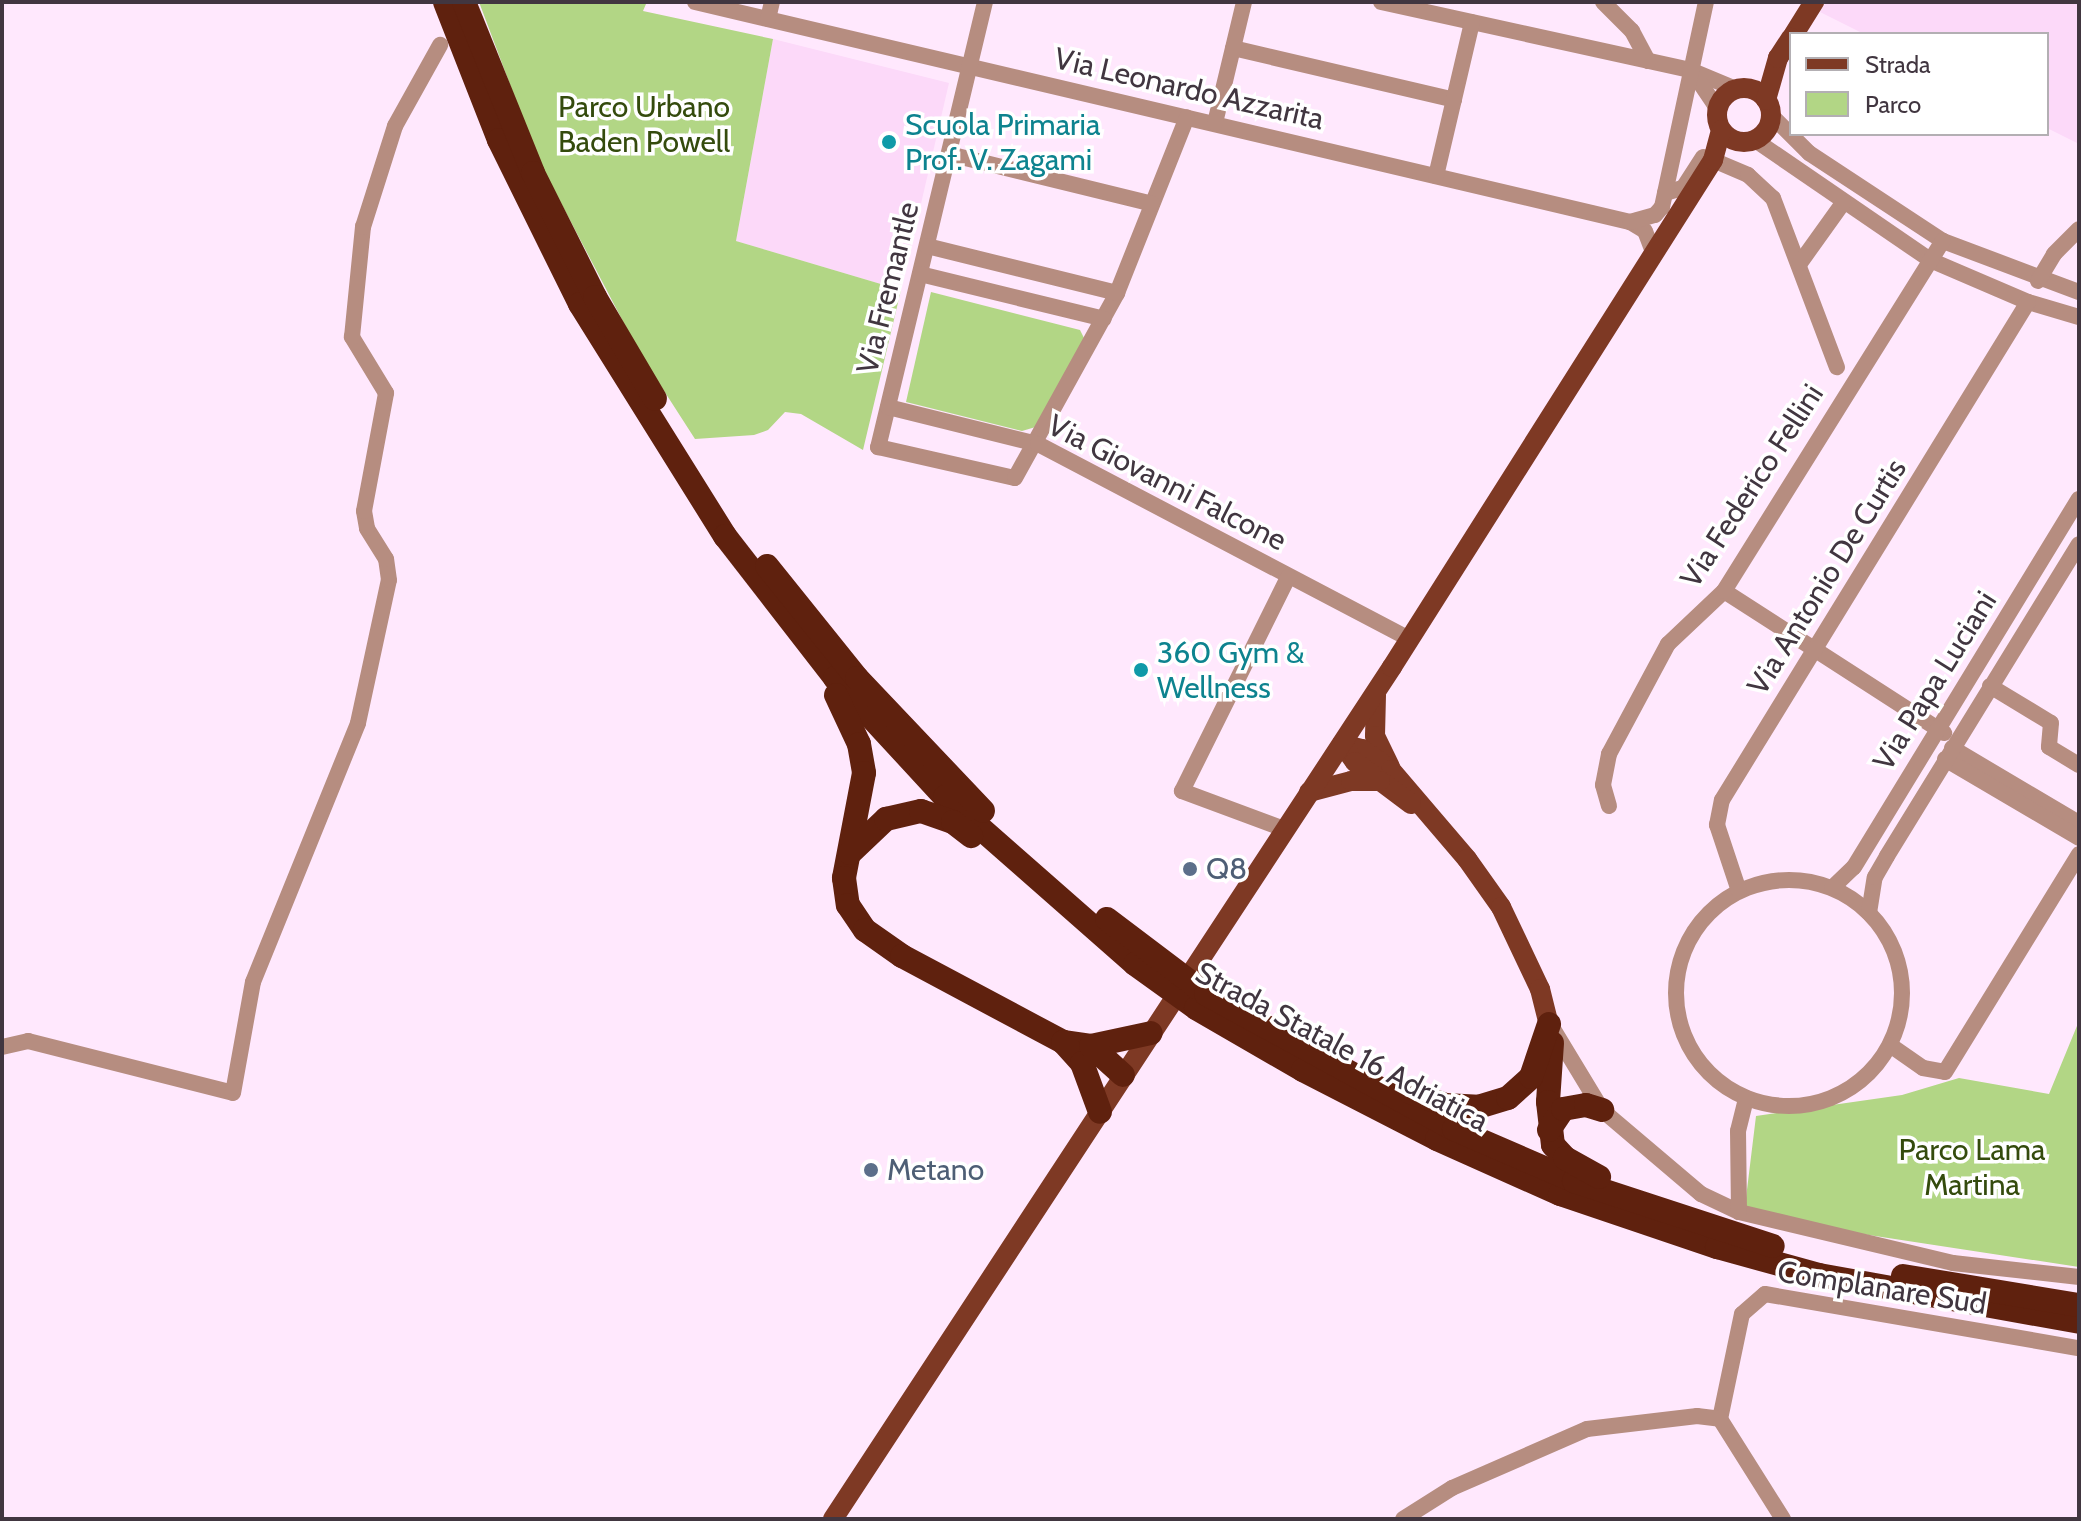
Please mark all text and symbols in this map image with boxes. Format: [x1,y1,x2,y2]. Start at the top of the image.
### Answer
legend [1789,32,2049,136]
street label: Via Leonardo Azzarita [1051,40,1327,138]
text: Strada [1865,50,1931,79]
park label: Parco Urbano Baden Powell [558,89,730,160]
text: Parco [1865,90,1921,119]
place label: Scuola Primaria Prof. V. Zagami [905,107,1100,178]
marker: Scuola Primaria Prof. V. Zagami [880,133,898,151]
street label: Via Fremantle [849,198,927,378]
street label: Via Federico Fellini [1673,378,1831,594]
street label: Via Giovanni Falcone [1042,407,1292,559]
street label: Via Antonio De Curtis [1740,453,1914,701]
street label: Via Papa Luciani [1866,585,2004,777]
place label: 360 Gym & Wellness [1157,635,1304,706]
marker: 360 Gym & Wellness [1132,661,1150,679]
place label: Q8 [1206,851,1247,887]
marker: Q8 [1181,860,1199,878]
street label: Strada Statale 16 Adriatica [1190,955,1494,1139]
park label: Parco Lama Martina [1898,1132,2046,1202]
place label: Metano [887,1152,984,1188]
marker: Metano [862,1161,880,1179]
street label: Complanare Sud [1775,1254,1989,1322]

